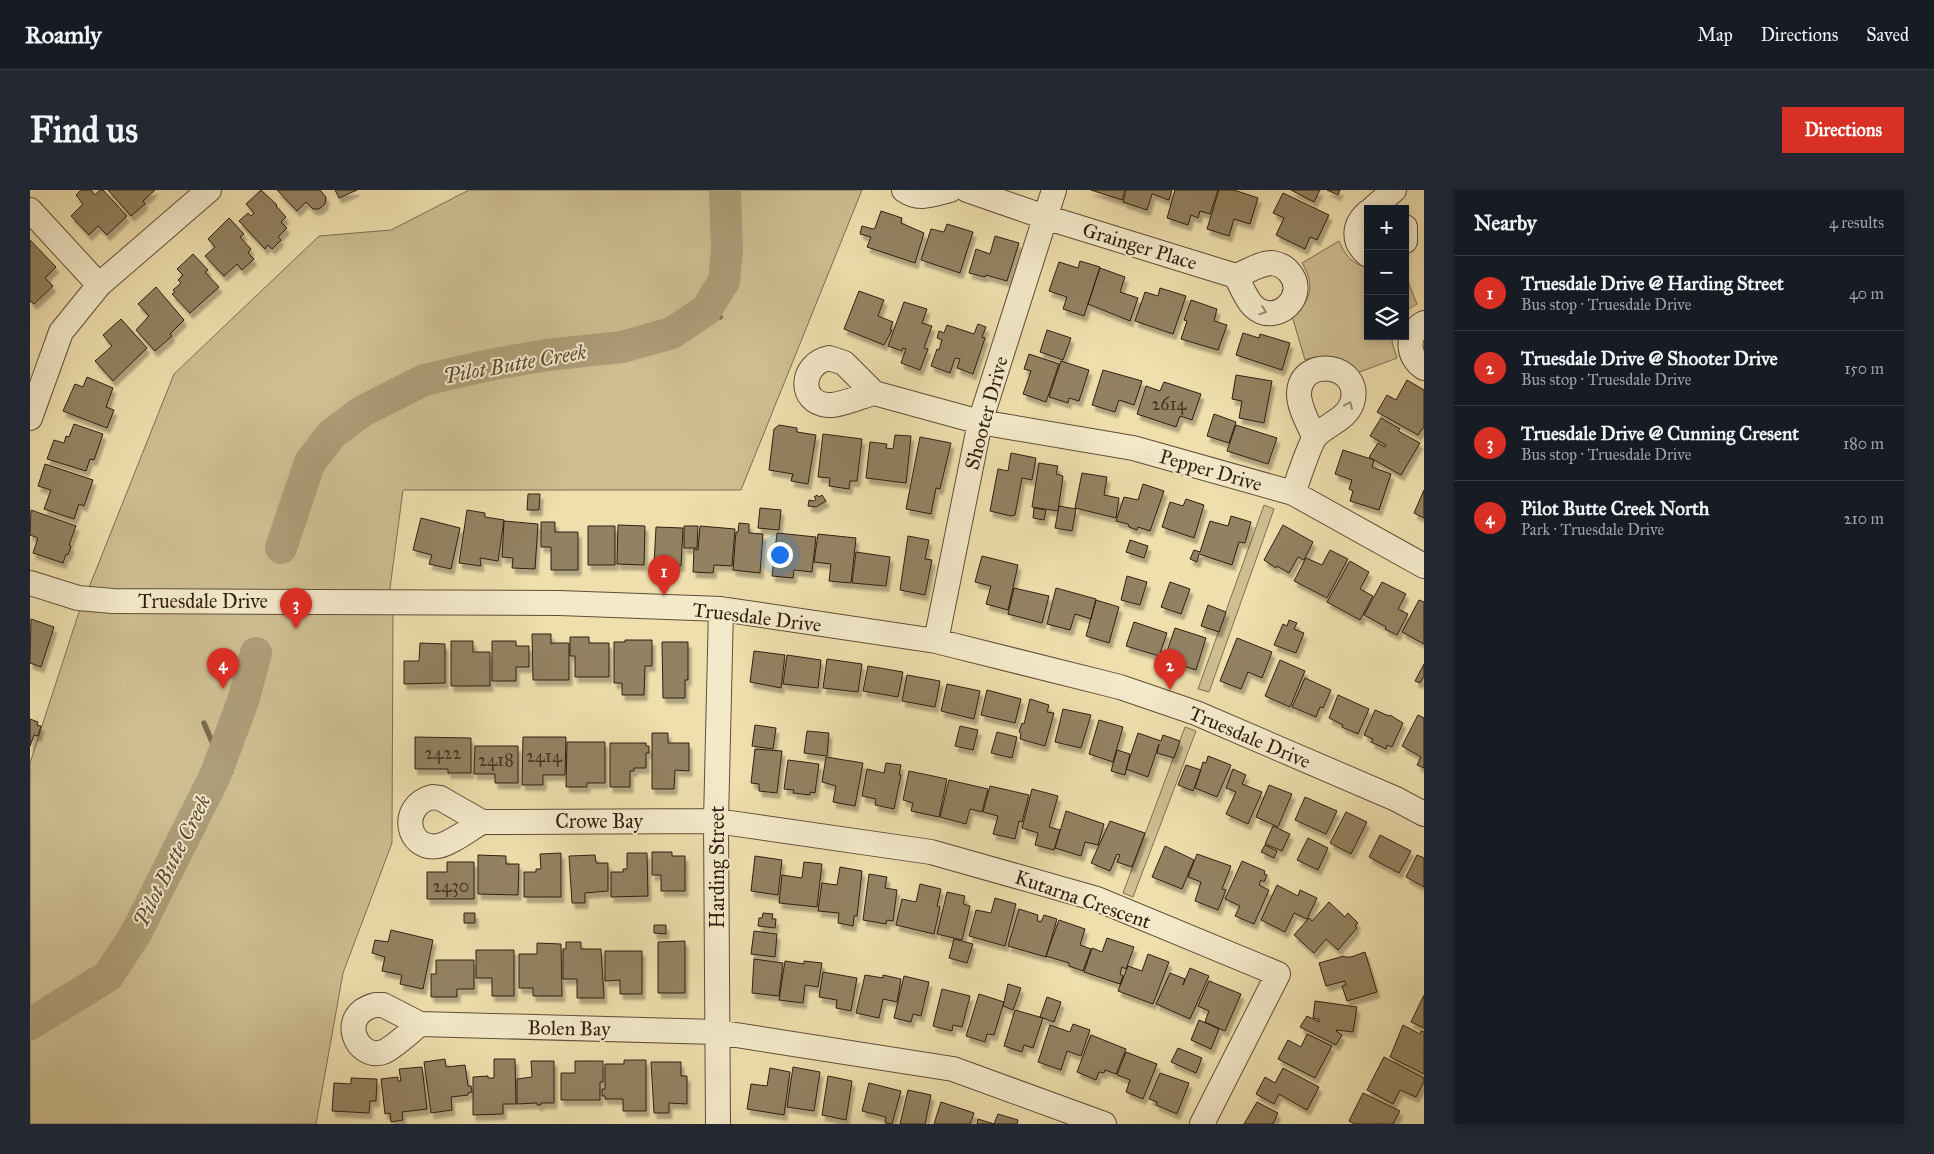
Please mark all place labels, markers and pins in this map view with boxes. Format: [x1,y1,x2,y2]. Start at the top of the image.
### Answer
pin: 1 [648,555,680,596]
pin: 3 [280,588,312,629]
pin: 4 [207,648,239,689]
pin: 2 [1154,649,1186,690]

